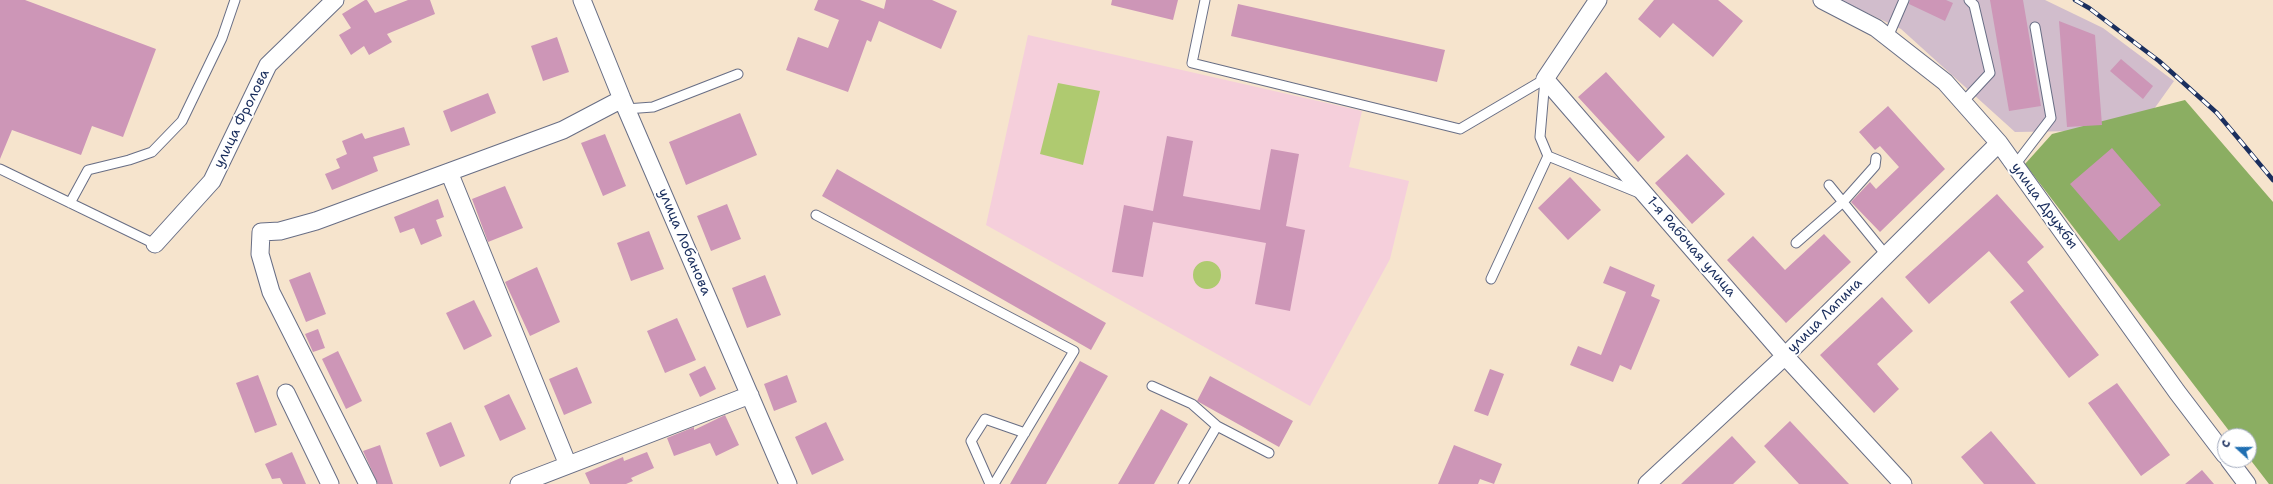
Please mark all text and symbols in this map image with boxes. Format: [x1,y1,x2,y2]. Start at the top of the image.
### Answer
street label: улица Фролова [211,67,273,171]
street label: улица Дружбы [2007,160,2081,252]
street label: улица Лобанова [654,186,714,298]
street label: 1-я Рабочая улица [1643,193,1739,301]
street label: улица Лапина [1784,275,1866,357]
north arrow [2217,428,2257,468]
text: С [2218,438,2234,450]

